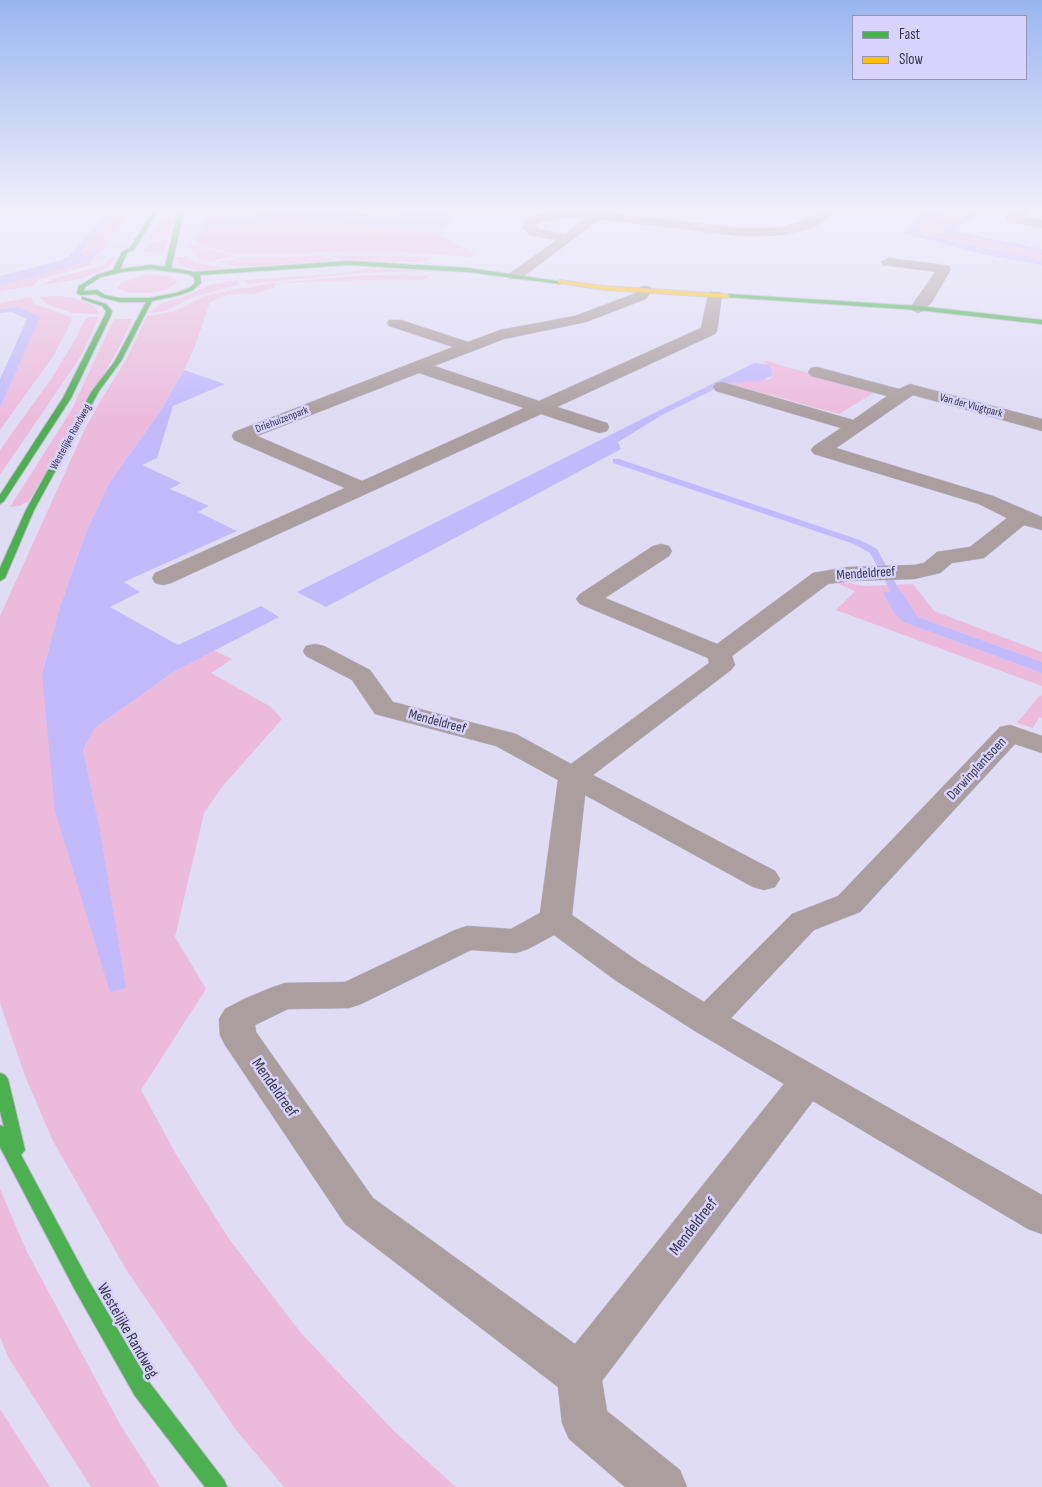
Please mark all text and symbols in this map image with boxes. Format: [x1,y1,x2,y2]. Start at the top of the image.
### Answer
legend [852,15,1027,80]
text: Fast [899,25,920,44]
text: Slow [899,50,923,69]
street label: Van der Vlugtpark [938,391,1004,421]
street label: Westelijke Randweg [48,402,94,472]
street label: Driehuizenpark [254,404,310,436]
street label: Mendeldreef [836,564,896,584]
street label: Mendeldreef [406,706,468,738]
street label: Darwinplantsoen [944,734,1010,804]
street label: Mendeldreef [247,1055,301,1121]
street label: Mendeldreef [666,1195,722,1259]
street label: Westelijke Randweg [92,1280,162,1382]

